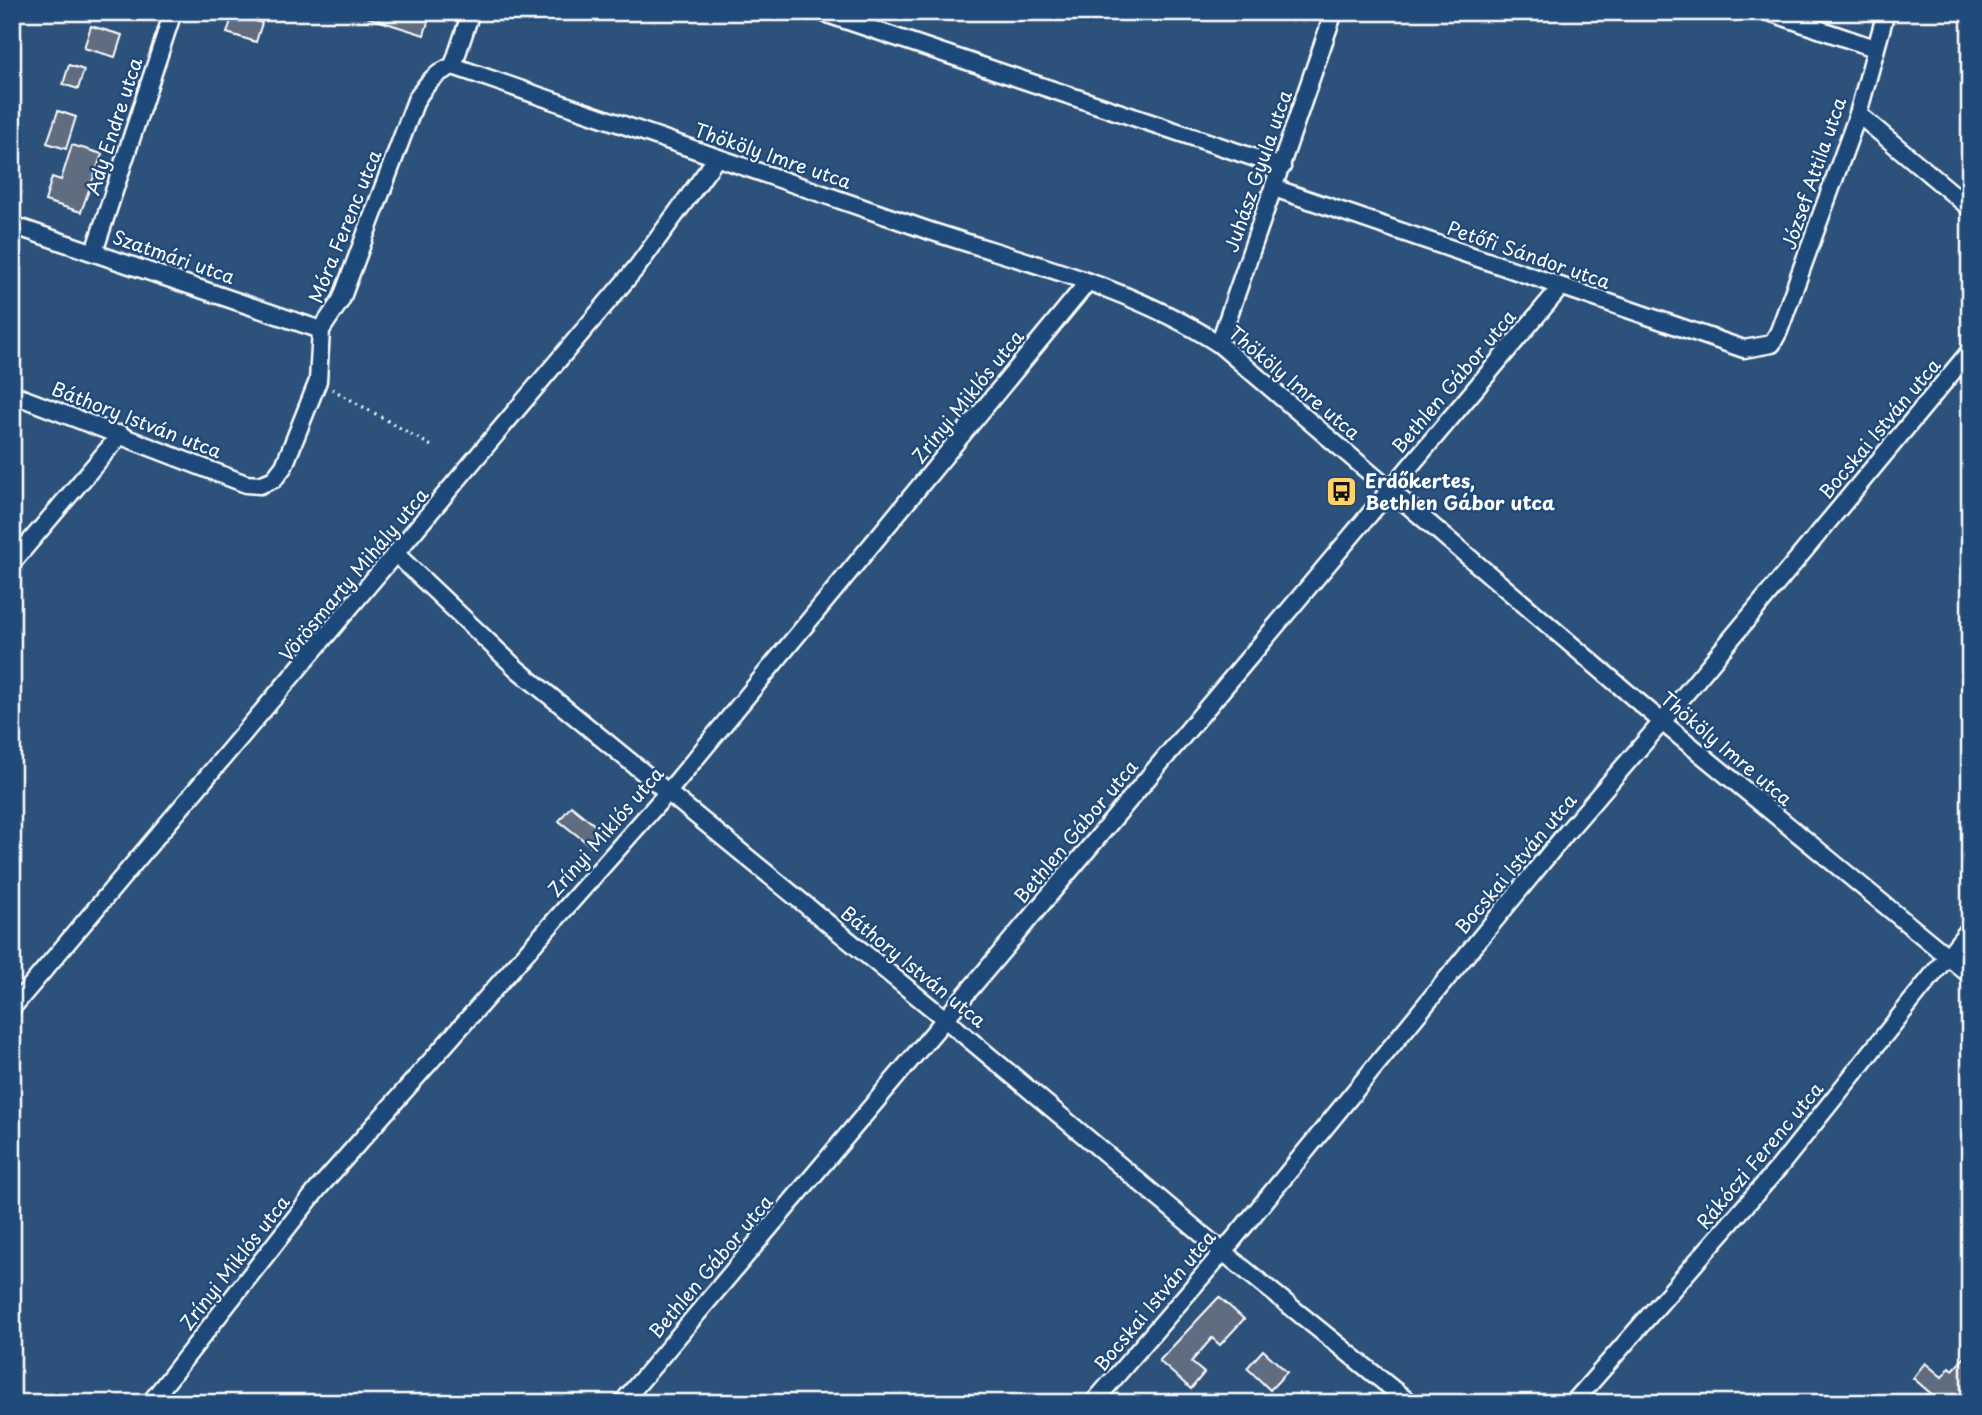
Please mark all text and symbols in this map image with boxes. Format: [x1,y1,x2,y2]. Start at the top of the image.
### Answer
street label: Ady Endre utca [78,53,149,198]
street label: Juhász Gyula utca [1216,86,1298,256]
street label: József Attila utca [1774,93,1852,253]
street label: Thököly Imre utca [691,115,855,195]
street label: Móra Ferenc utca [300,145,388,307]
street label: Petőfi Sándor utca [1444,213,1614,295]
street label: Szatmári utca [109,222,239,290]
street label: Bethlen Gábor utca [1384,303,1522,459]
street label: Thököly Imre utca [1223,318,1367,446]
street label: Zrínyi Miklós utca [904,323,1030,469]
street label: Bocskai István utca [1812,351,1947,505]
street label: Báthory István utca [48,374,226,464]
place label: Erdőkertes, Bethlen Gábor utca [1365,466,1555,516]
bus stop icon: Erdőkertes, Bethlen Gábor utca [1325,474,1359,508]
street label: Vörösmarty Mihály utca [272,481,434,667]
street label: Thököly Imre utca [1655,684,1799,812]
street label: Bethlen Gábor utca [1006,753,1144,909]
street label: Zrínyi Miklós utca [541,760,670,902]
street label: Bocskai István utca [1448,786,1583,940]
street label: Báthory István utca [835,899,993,1034]
street label: Rákóczi Ferenc utca [1689,1075,1829,1235]
street label: Zrínyi Miklós utca [172,1188,296,1335]
street label: Bethlen Gábor utca [641,1188,779,1344]
street label: Bocskai István utca [1087,1223,1222,1377]

